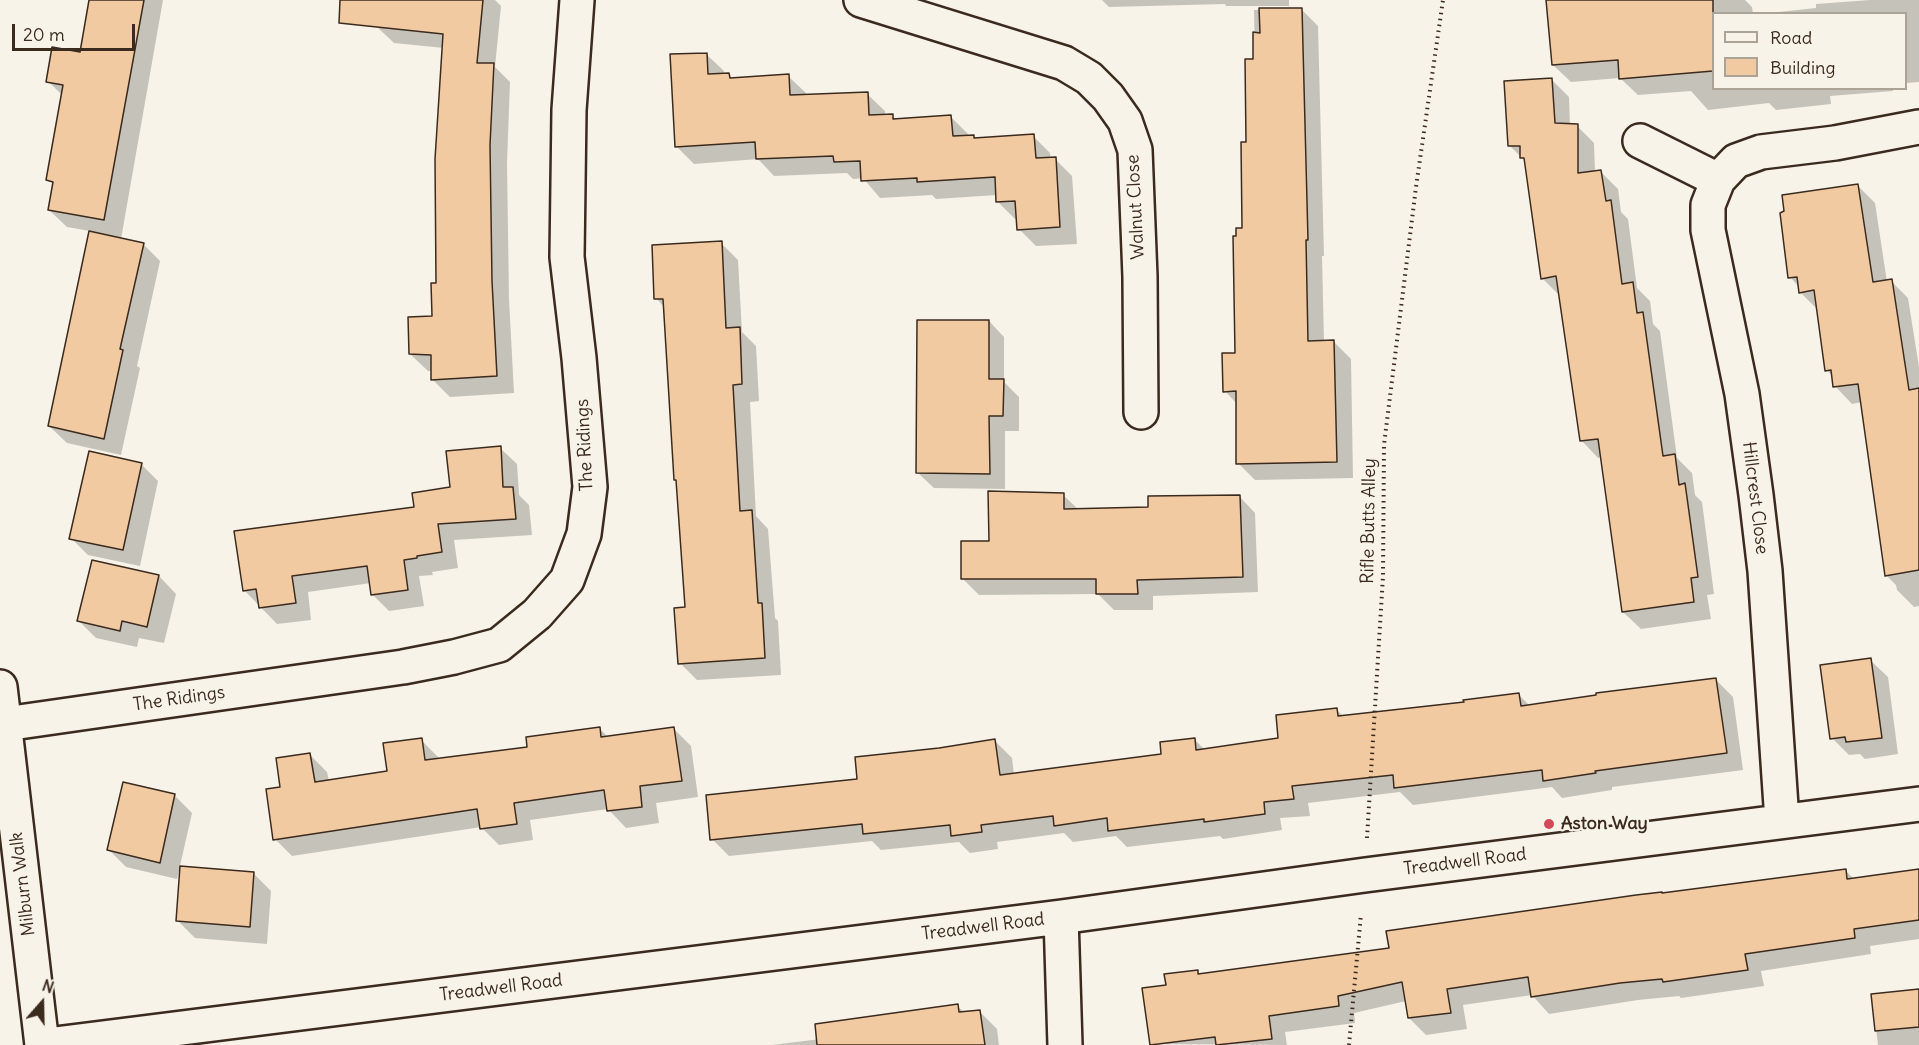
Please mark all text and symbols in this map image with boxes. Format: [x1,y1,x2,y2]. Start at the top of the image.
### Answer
scale bar [15,12,138,50]
legend [1712,12,1907,90]
text: 20 m [23,23,65,46]
text: Road [1770,26,1812,49]
text: Building [1770,56,1835,79]
street label: Walnut Close [1122,154,1150,260]
street label: The Ridings [572,398,598,492]
street label: Hillcrest Close [1737,441,1773,555]
street label: Rifle Butts Alley [1357,458,1381,584]
street label: The Ridings [132,682,226,716]
place label: Aston Way [1561,813,1648,835]
marker: Aston Way [1542,817,1556,831]
street label: Milburn Walk [6,831,40,937]
street label: Treadwell Road [1402,844,1528,880]
street label: Treadwell Road [920,909,1046,945]
street label: Treadwell Road [438,970,564,1006]
north arrow [12,973,72,1033]
text: N [40,975,57,997]

